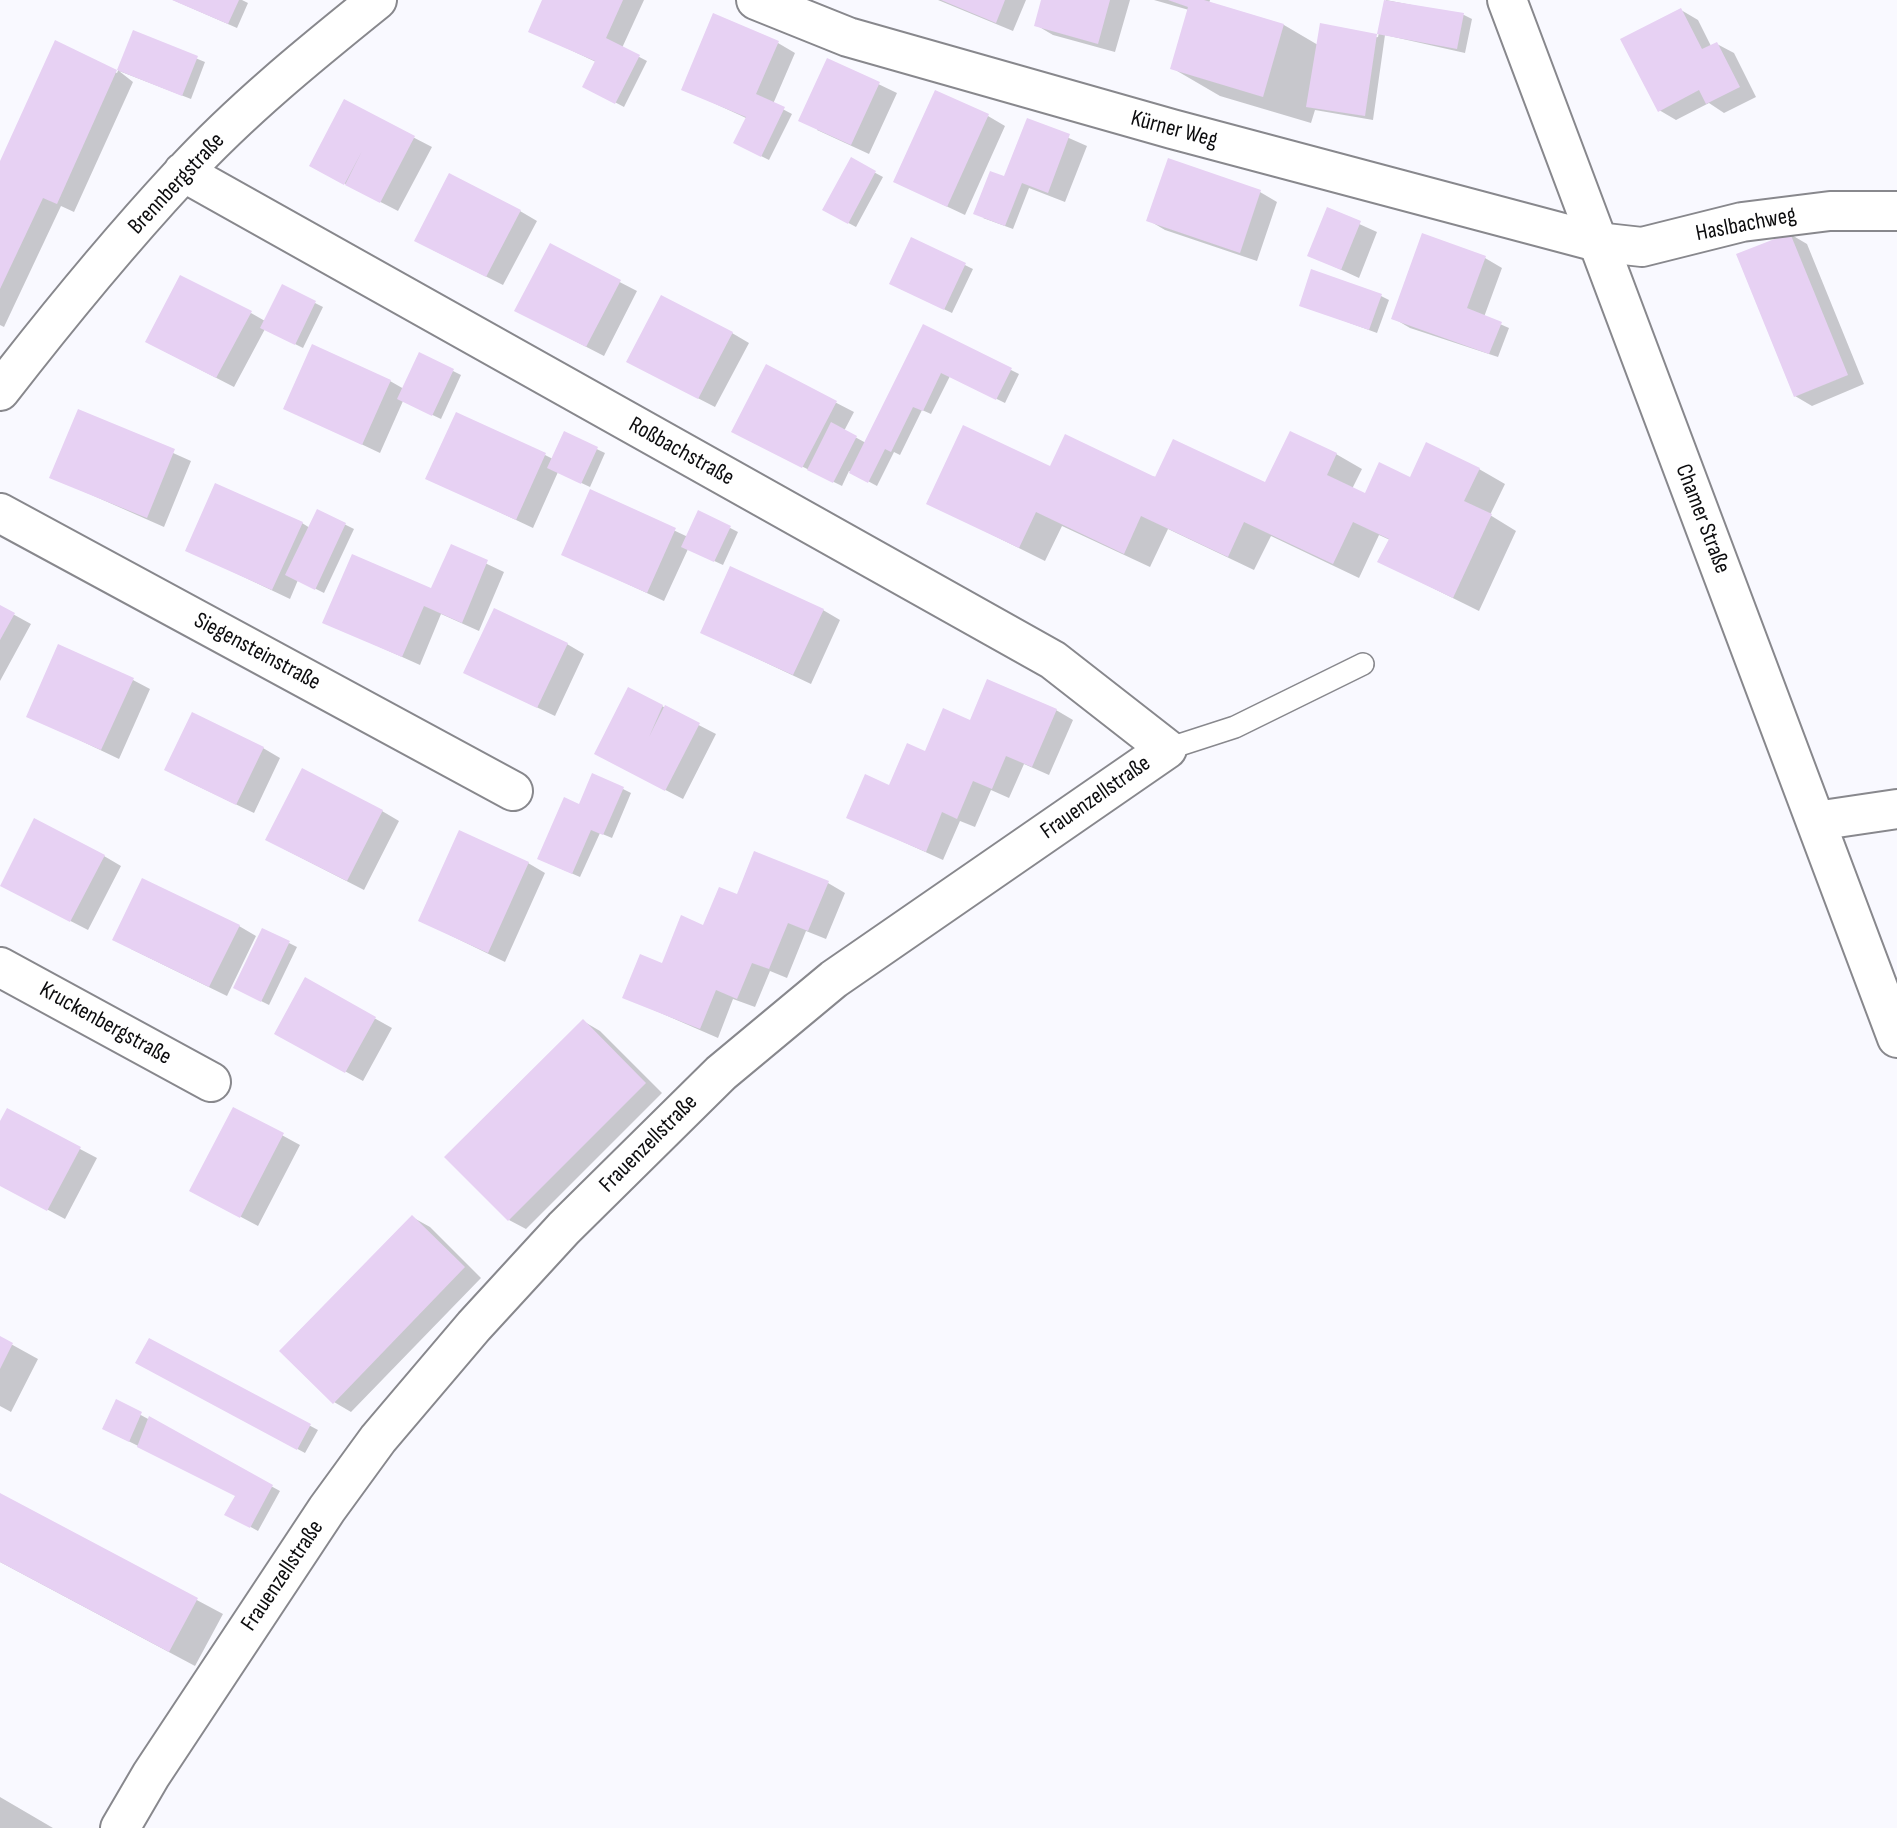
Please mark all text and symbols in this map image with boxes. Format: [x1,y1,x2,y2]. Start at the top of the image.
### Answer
street label: Kürner Weg [1128,105,1220,155]
street label: Brennbergstraße [123,128,231,240]
street label: Haslbachweg [1693,202,1799,248]
street label: Roßbachstraße [623,412,739,492]
street label: Chamer Straße [1669,460,1735,578]
street label: Siegensteinstraße [189,607,325,697]
street label: Frauenzellstraße [1036,750,1156,846]
street label: Kruckenbergstraße [34,976,176,1072]
street label: Frauenzellstraße [594,1089,704,1199]
street label: Frauenzellstraße [236,1515,330,1637]

